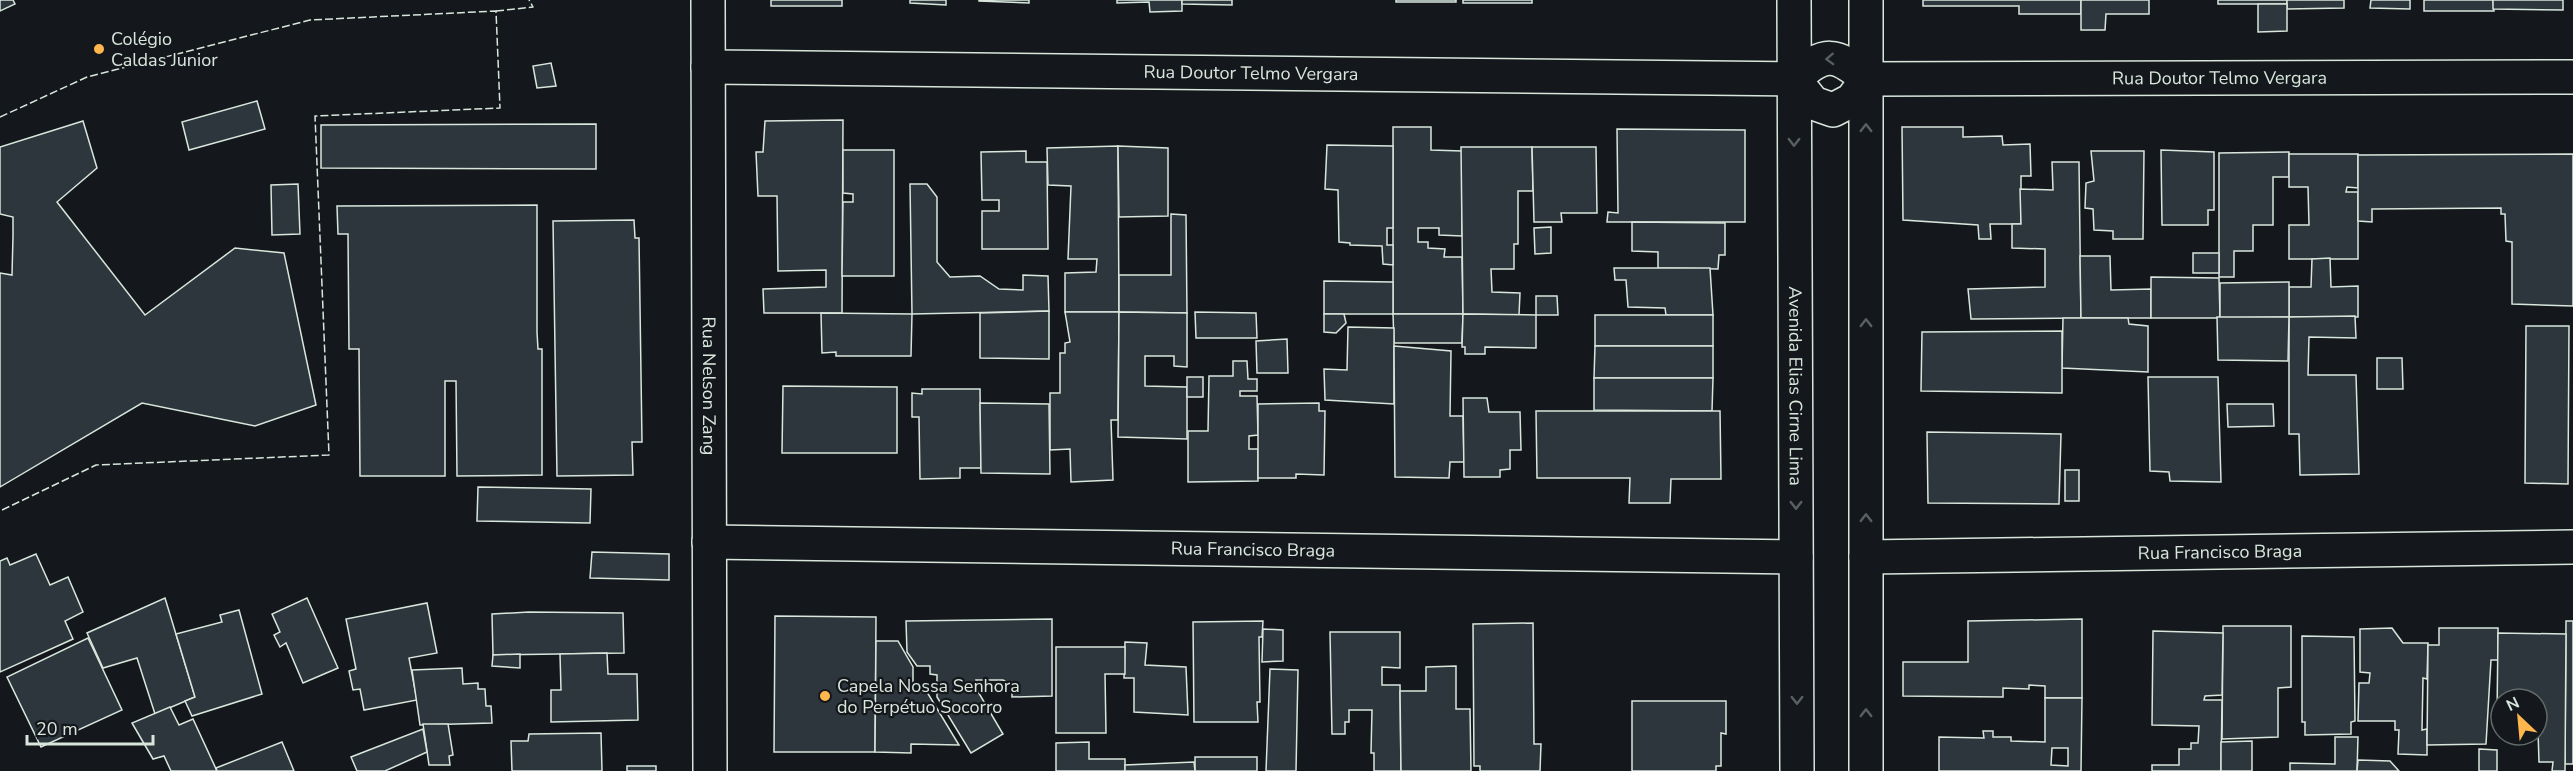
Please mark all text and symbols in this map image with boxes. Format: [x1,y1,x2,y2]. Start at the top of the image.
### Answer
place label: Colégio Caldas Junior [111,27,218,72]
marker: Colégio Caldas Junior [92,42,106,56]
one-way arrow [1825,53,1834,65]
street label: Rua Doutor Telmo Vergara [1143,60,1359,86]
street label: Rua Doutor Telmo Vergara [2112,66,2327,90]
one-way arrow [1860,123,1872,132]
one-way arrow [1788,138,1800,147]
street label: Avenida Elias Cirne Lima [1783,286,1808,486]
street label: Rua Nelson Zang [697,317,721,455]
one-way arrow [1860,318,1872,327]
one-way arrow [1790,501,1802,510]
one-way arrow [1860,513,1872,522]
street label: Rua Francisco Braga [1171,536,1335,563]
street label: Rua Francisco Braga [2138,539,2302,565]
place label: Capela Nossa Senhora do Perpétuo Socorro [837,674,1020,719]
north arrow [2489,687,2549,747]
marker: Capela Nossa Senhora do Perpétuo Socorro [818,689,832,703]
text: N [2503,692,2523,717]
one-way arrow [1791,696,1803,705]
scale bar [27,708,153,746]
one-way arrow [1860,708,1872,717]
text: 20 m [36,717,78,741]

